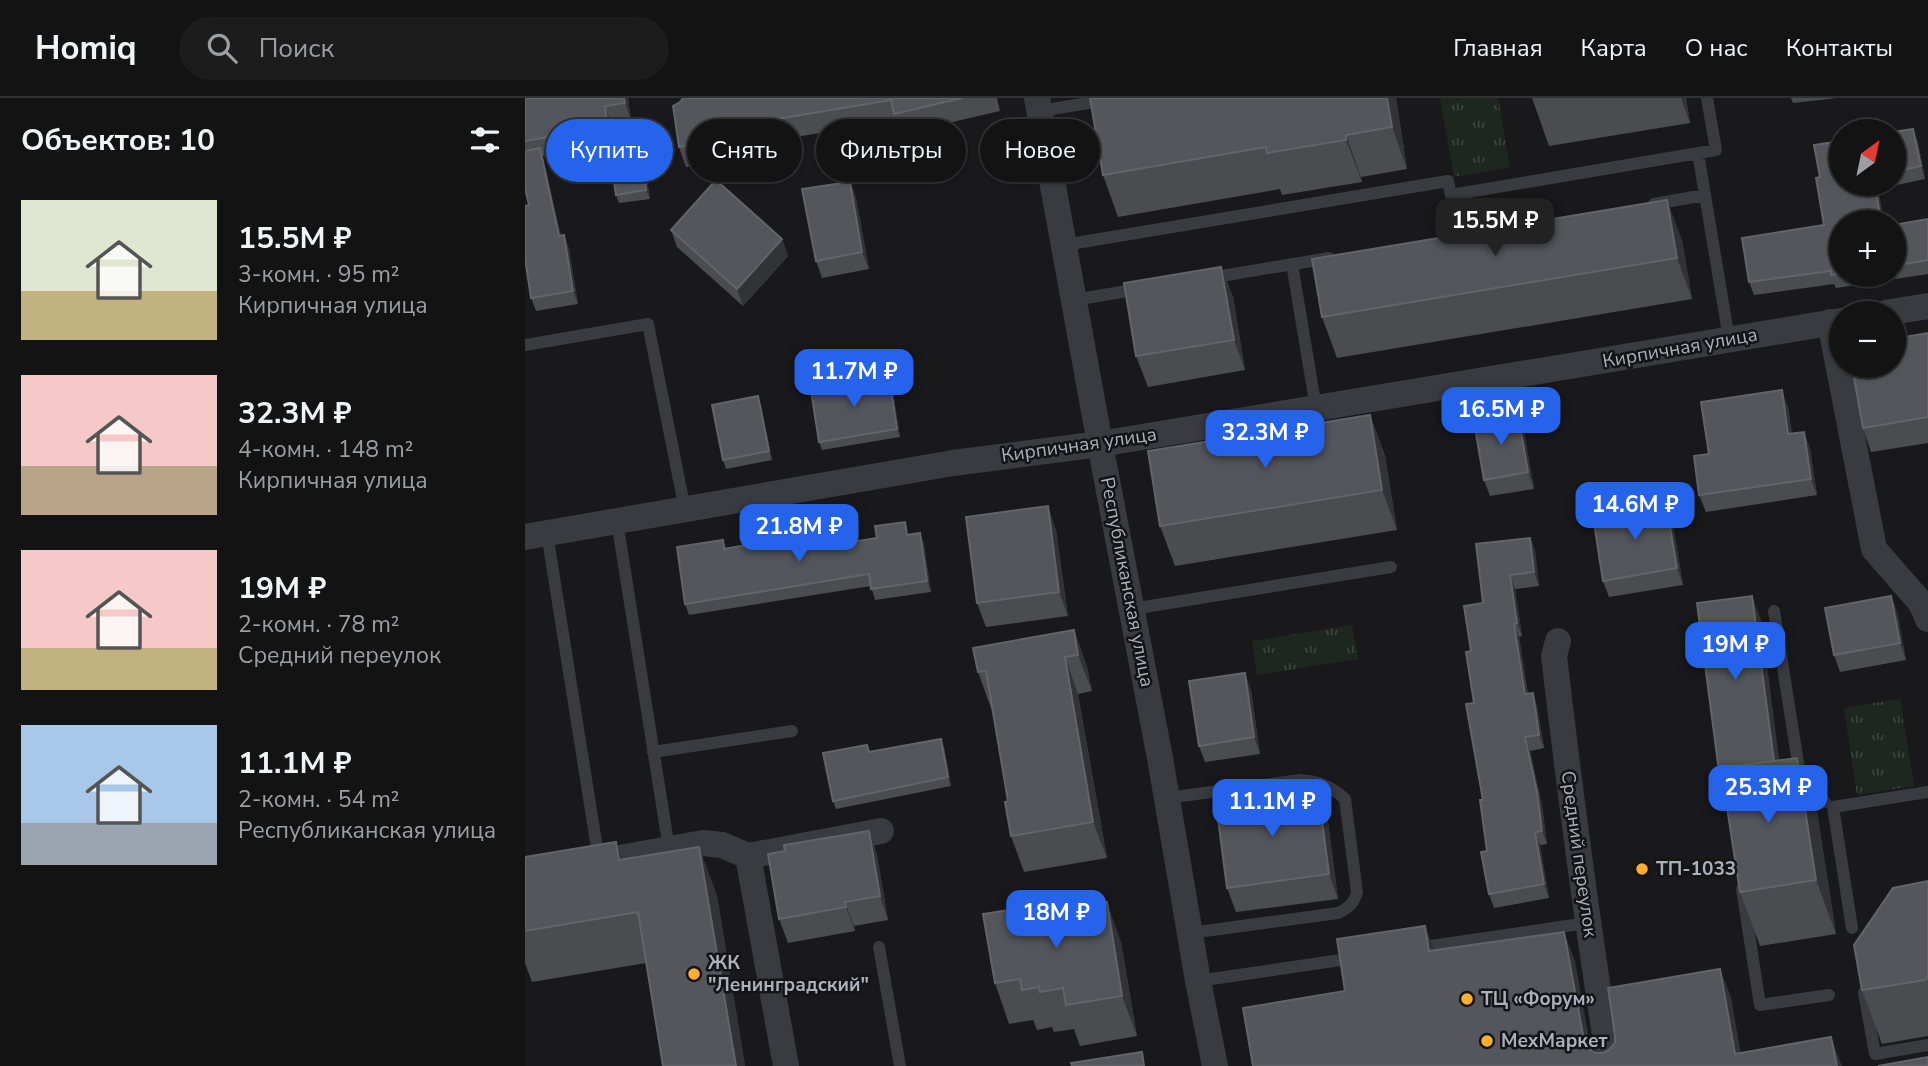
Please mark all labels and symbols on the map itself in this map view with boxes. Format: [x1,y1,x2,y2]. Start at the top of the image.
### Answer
north arrow [1829,119,1906,196]
pin: 15.5M ₽ [1430,198,1560,258]
street label: Кирпичная улица [1601,322,1759,374]
pin: 11.7M ₽ [789,350,919,409]
pin: 16.5M ₽ [1436,388,1566,447]
pin: 32.3M ₽ [1200,410,1330,470]
street label: Кирпичная улица [1000,421,1158,469]
street label: Республиканская улица [1094,475,1160,689]
pin: 14.6M ₽ [1570,482,1700,542]
pin: 21.8M ₽ [734,504,864,564]
pin: 19M ₽ [1686,622,1784,682]
pin: 25.3M ₽ [1703,766,1833,825]
street label: Средний переулок [1554,769,1604,939]
pin: 11.1M ₽ [1207,780,1337,839]
place label: ТП-1033 [1656,856,1736,882]
marker: ТП-1033 [1634,861,1650,877]
pin: 18M ₽ [1007,890,1105,950]
place label: ЖК "Ленинградский" [708,950,869,998]
marker: ЖК "Ленинградский" [686,966,702,982]
place label: ТЦ «Форум» [1481,986,1595,1012]
marker: ТЦ «Форум» [1459,991,1475,1007]
place label: МехМаркет [1501,1028,1608,1054]
marker: МехМаркет [1479,1033,1495,1049]

